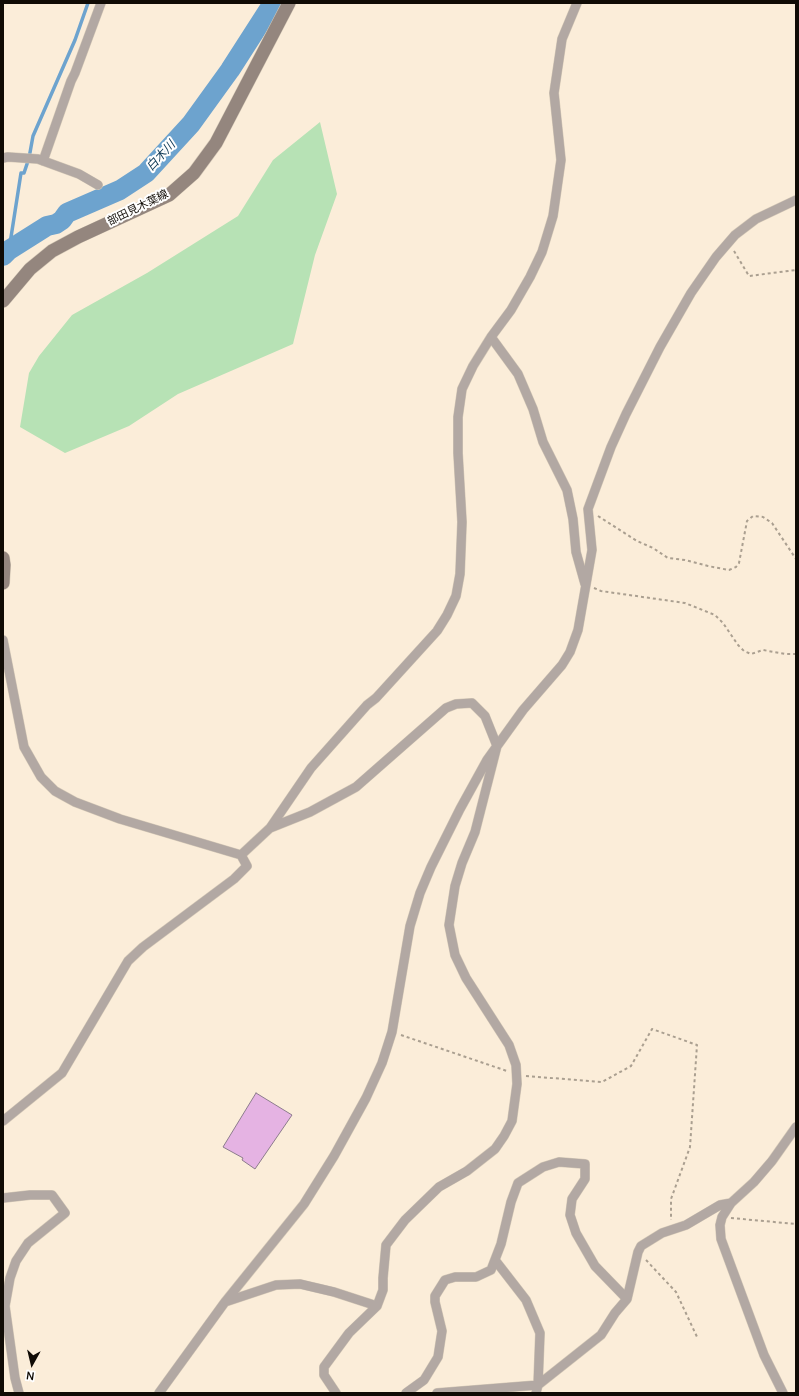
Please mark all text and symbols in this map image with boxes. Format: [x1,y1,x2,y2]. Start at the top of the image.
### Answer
water label: 白木川 [143,138,179,174]
street label: 部田見木葉線 [105,188,171,228]
north arrow [12,1344,52,1384]
text: N [25,1368,35,1384]

